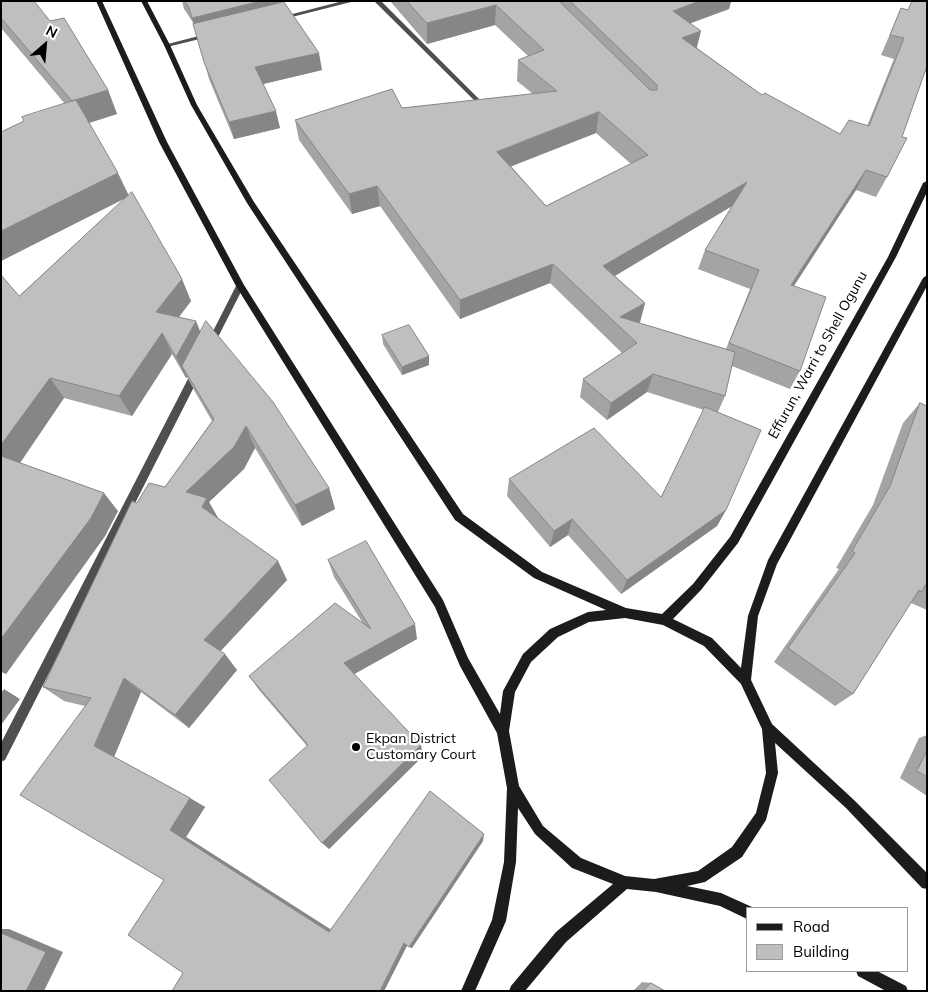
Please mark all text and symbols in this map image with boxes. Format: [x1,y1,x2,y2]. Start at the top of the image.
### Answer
north arrow [20,20,70,70]
text: N [43,21,61,42]
street label: Effurun, Warri to Shell Ogunu [765,268,871,442]
place label: Ekpan District Customary Court [366,731,476,764]
marker: Ekpan District Customary Court [350,741,362,753]
legend [746,907,908,972]
text: Road [793,917,830,936]
text: Building [793,942,849,961]

